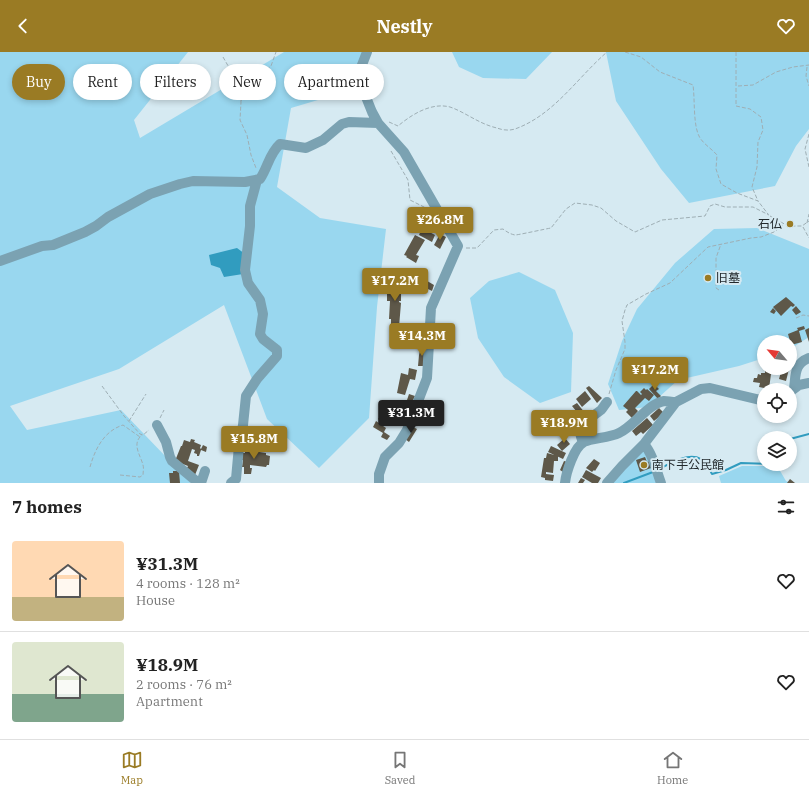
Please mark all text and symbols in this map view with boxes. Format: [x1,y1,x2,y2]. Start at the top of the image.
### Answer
icon: back [12,15,34,37]
text: Nestly [376,15,433,38]
icon: heart [775,15,797,37]
chip: Buy [12,64,65,100]
chip: Rent [73,64,132,100]
chip: Filters [140,64,211,100]
chip: New [219,64,276,100]
chip: Apartment [284,64,384,100]
pin: ¥26.8M [407,207,473,241]
text: ¥26.8M [416,211,464,228]
place label: 石仏 [758,216,782,231]
marker: 石仏 [785,219,795,229]
pin: ¥17.2M [362,268,428,302]
place label: 旧墓 [716,270,740,285]
text: ¥17.2M [371,272,419,289]
marker: 旧墓 [703,273,713,283]
pin: ¥14.3M [389,323,455,357]
text: ¥14.3M [398,327,446,344]
north arrow [757,335,797,375]
map controls [757,335,797,471]
pin: ¥17.2M [622,357,688,391]
text: ¥17.2M [631,361,679,378]
button: locate [757,383,797,423]
pin: ¥31.3M [378,400,444,434]
text: ¥31.3M [387,404,435,421]
pin: ¥18.9M [531,410,597,444]
text: ¥18.9M [540,414,588,431]
pin: ¥15.8M [221,426,287,460]
text: ¥15.8M [230,430,278,447]
button: layers [757,431,797,471]
place label: 南下手公民館 [652,457,724,472]
marker: 南下手公民館 [639,460,649,470]
text: 7 homes [12,496,82,518]
icon: filters [775,496,797,518]
text: ¥31.3M [136,553,198,575]
icon: home [44,557,92,605]
icon: heart [775,570,797,592]
text: 4 rooms · 128 m² [136,575,240,592]
text: House [136,592,175,609]
text: ¥18.9M [136,654,198,676]
icon: home [44,658,92,706]
icon: heart [775,671,797,693]
text: 2 rooms · 76 m² [136,676,232,693]
text: Apartment [136,693,203,710]
tab: Map [121,749,143,787]
tab: Saved [385,749,415,787]
tab: Home [657,749,688,787]

